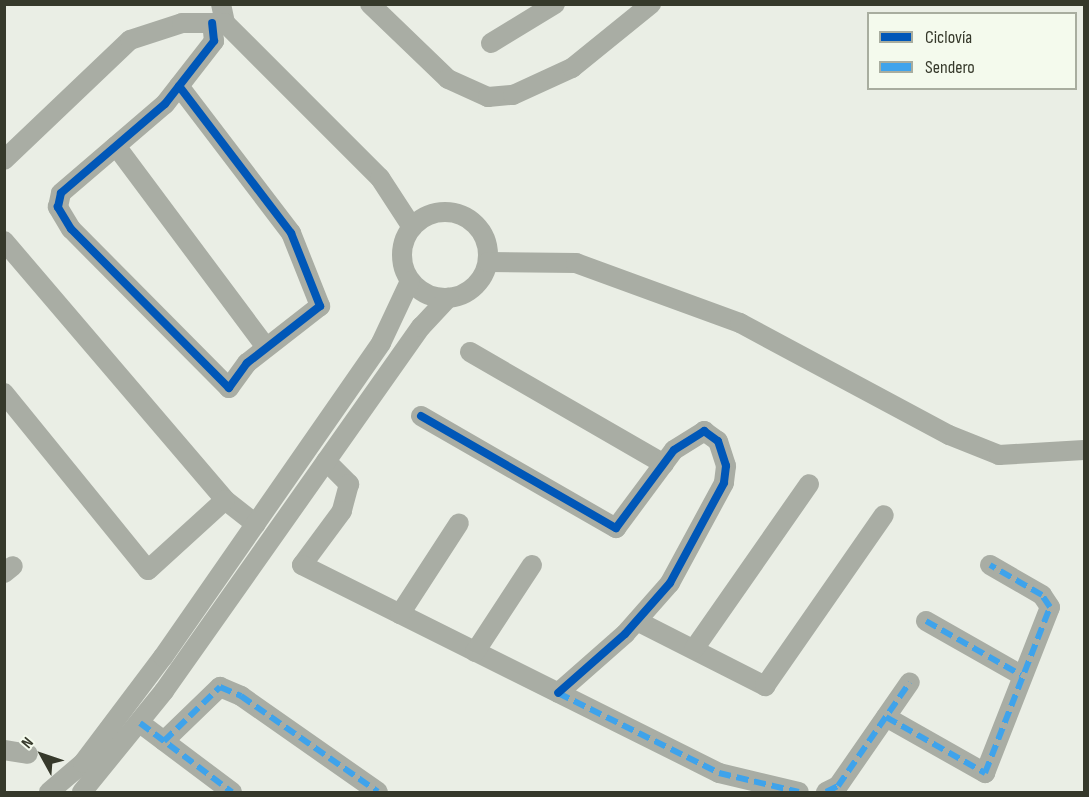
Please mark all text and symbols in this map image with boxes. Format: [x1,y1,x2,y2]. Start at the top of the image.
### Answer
legend [867,12,1077,90]
text: Ciclovía [925,27,972,48]
text: Sendero [925,57,975,78]
north arrow [12,725,72,785]
text: N [18,734,38,752]

